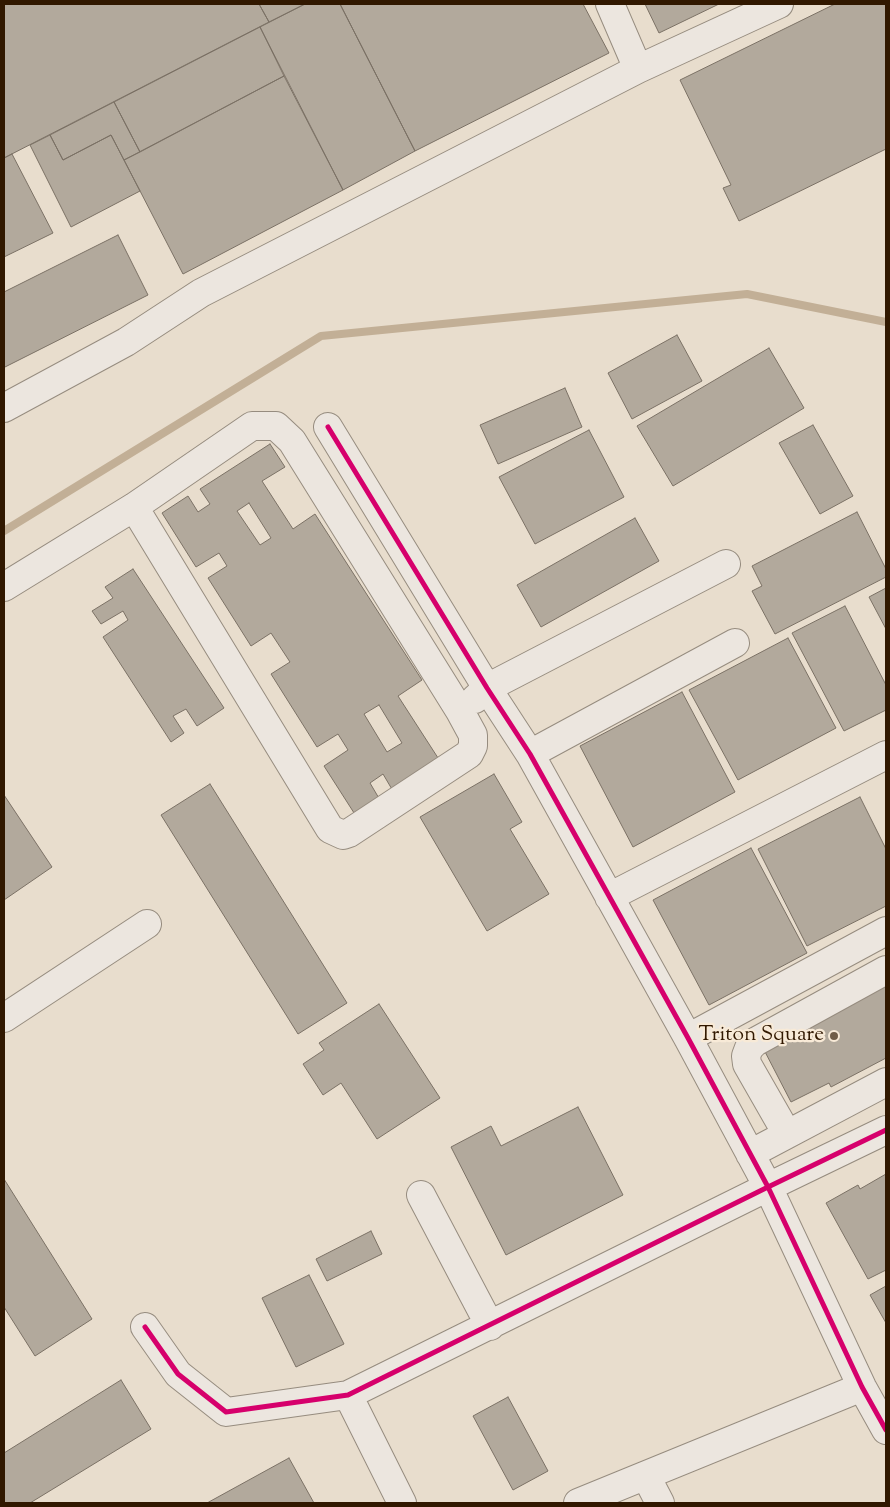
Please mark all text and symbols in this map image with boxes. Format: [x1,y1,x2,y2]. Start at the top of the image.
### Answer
place label: Triton Square [699,1023,824,1049]
marker: Triton Square [828,1030,840,1042]

